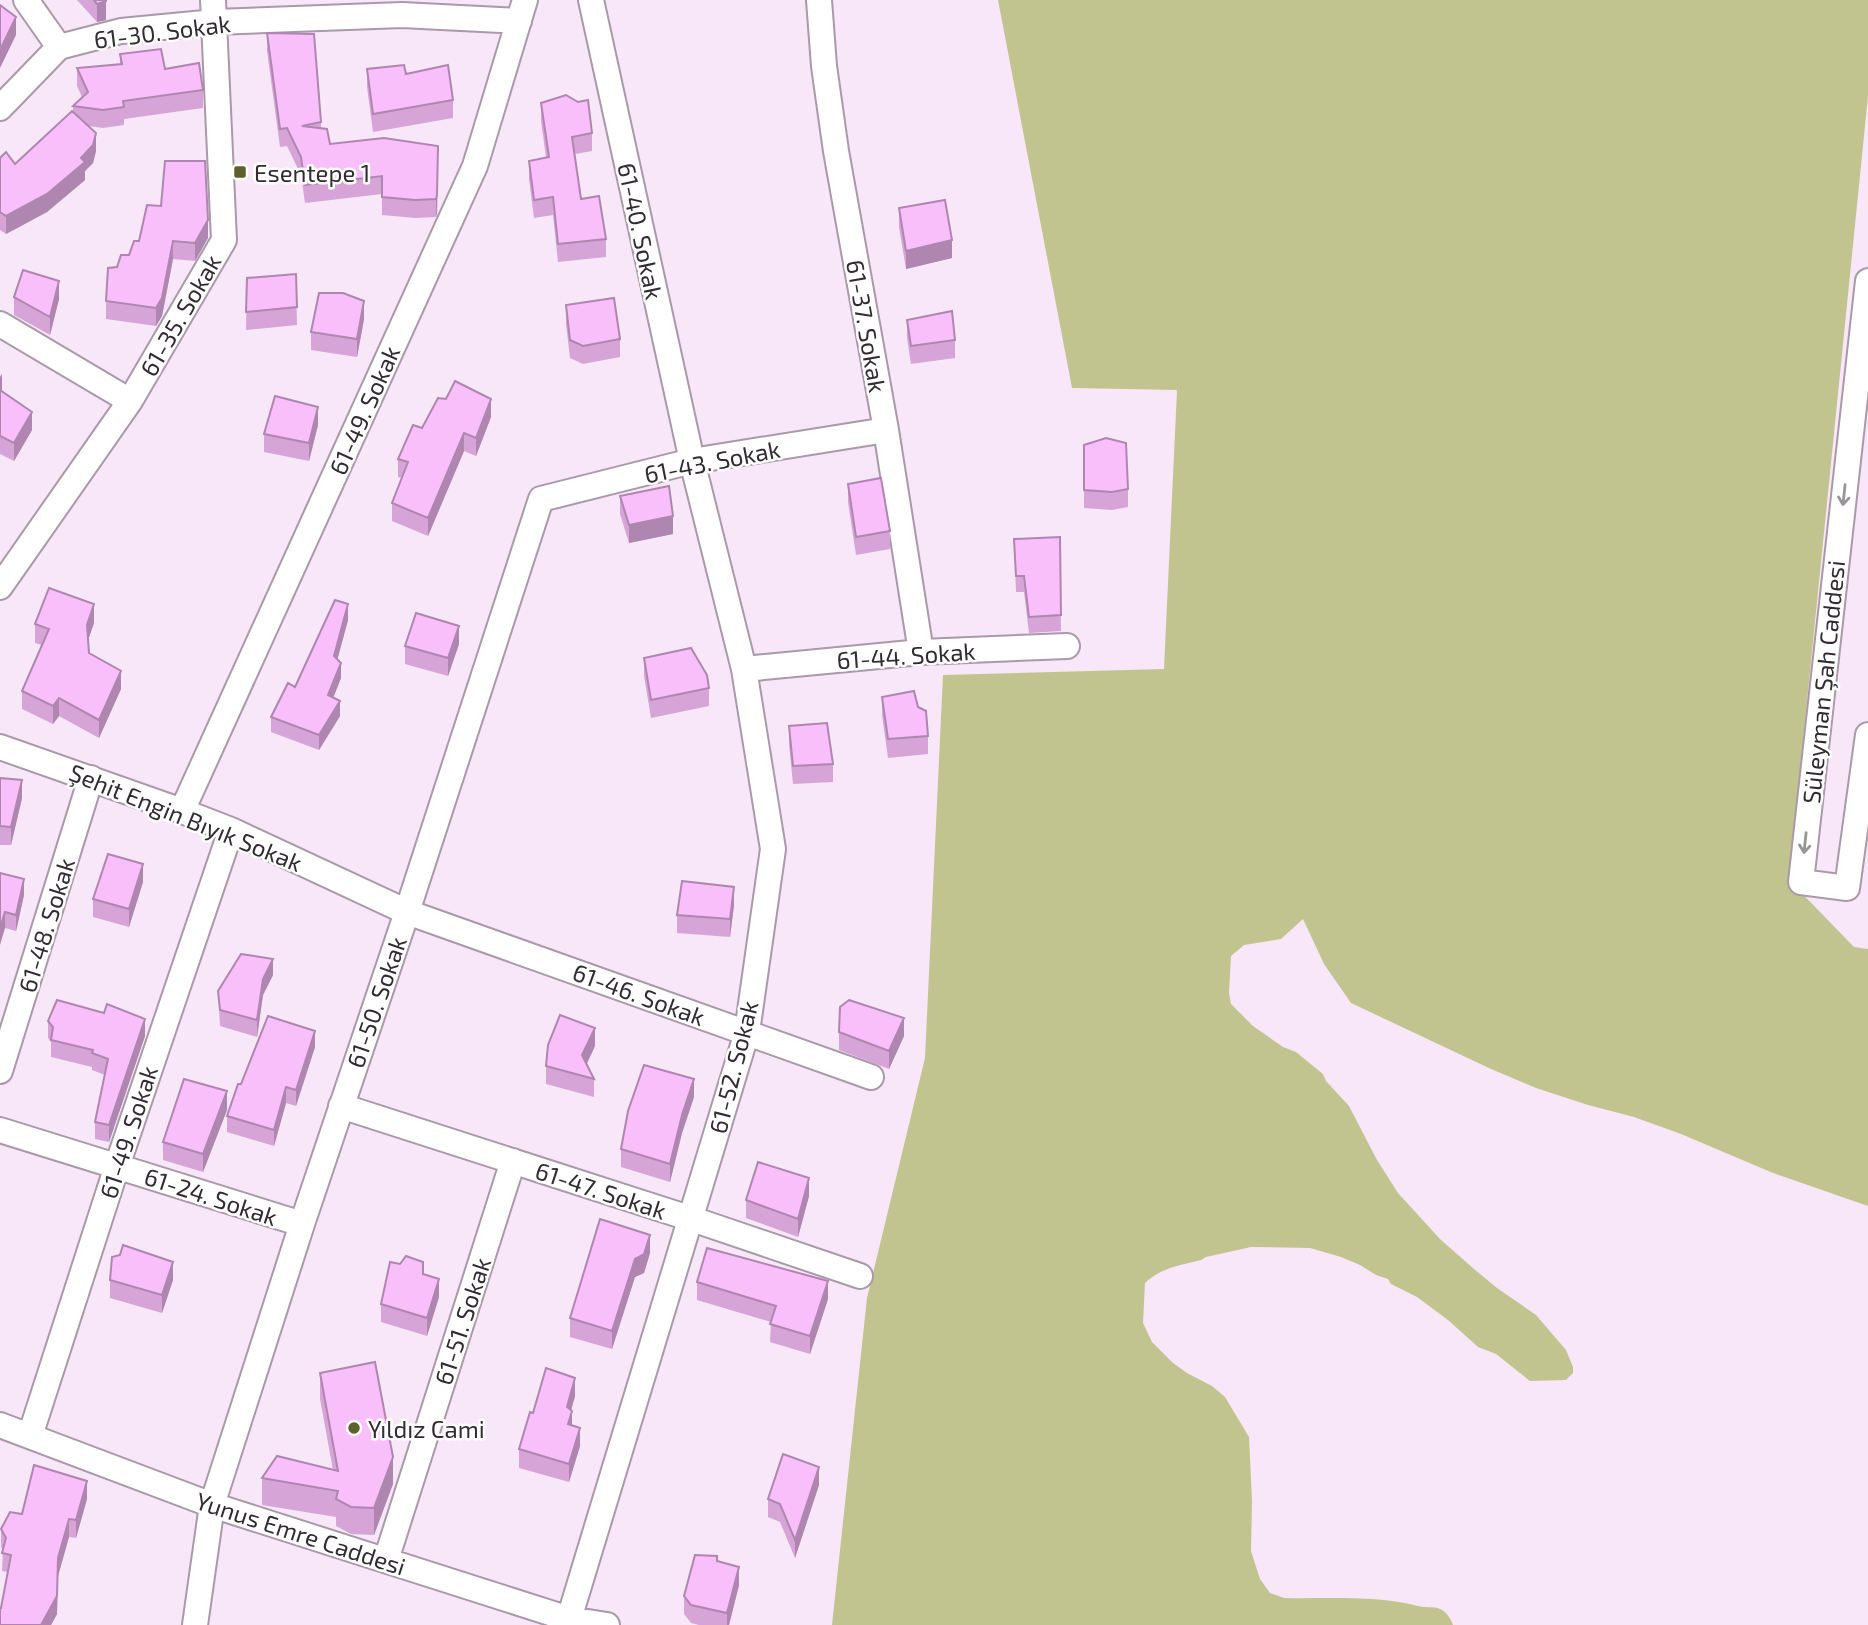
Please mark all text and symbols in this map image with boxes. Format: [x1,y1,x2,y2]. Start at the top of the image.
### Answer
street label: 61-30. Sokak [92,8,232,54]
place label: Esentepe 1 [254,158,370,187]
street label: 61-40. Sokak [612,160,670,302]
marker: Esentepe 1 [232,164,248,180]
street label: 61-35. Sokak [133,249,227,381]
street label: 61-37. Sokak [841,257,893,395]
street label: 61-49. Sokak [323,341,405,479]
street label: 61-43. Sokak [642,434,782,488]
one-way arrow [1837,484,1850,506]
street label: Süleyman Şah Caddesi [1796,559,1851,805]
street label: 61-44. Sokak [836,636,976,674]
street label: Şehit Engin Bıyık Sokak [65,757,307,878]
one-way arrow [1798,831,1811,854]
street label: 61-48. Sokak [12,854,80,996]
street label: 61-50. Sokak [340,933,412,1071]
street label: 61-46. Sokak [569,957,709,1031]
street label: 61-52. Sokak [702,998,764,1136]
street label: 61-49. Sokak [93,1062,163,1202]
street label: 61-47. Sokak [532,1155,670,1225]
street label: 61-24. Sokak [141,1161,281,1231]
street label: 61-51. Sokak [428,1254,496,1388]
place label: Yıldız Cami [368,1414,485,1443]
marker: Yıldız Cami [346,1420,362,1436]
street label: Yunus Emre Caddesi [193,1485,409,1581]

